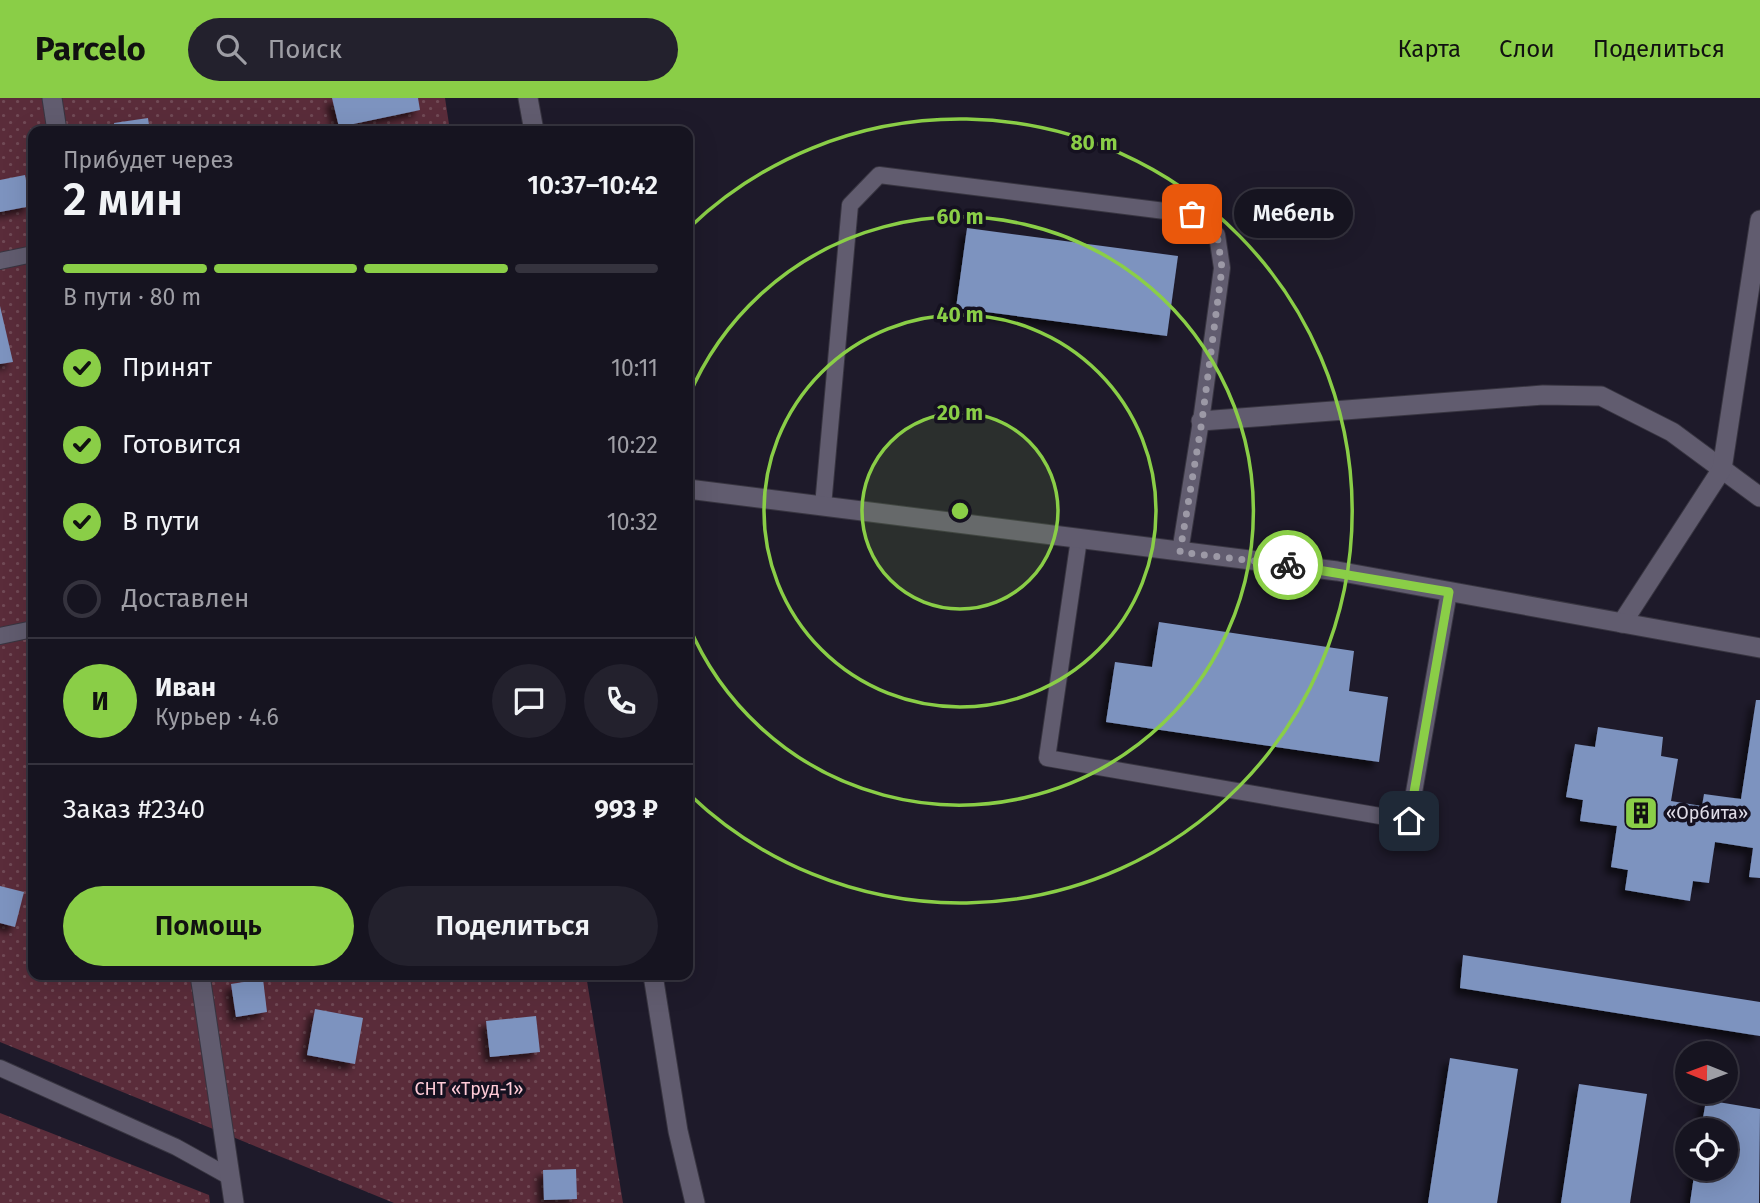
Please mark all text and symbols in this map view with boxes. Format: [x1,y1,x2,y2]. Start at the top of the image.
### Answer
search box [188,18,678,81]
text: Parcelo [35,29,146,69]
icon: search [212,30,250,68]
text: Поиск [268,34,342,65]
text: Карта [1397,35,1461,63]
text: Слои [1499,35,1555,63]
text: Поделиться [1593,35,1725,63]
text: 80 m [1070,130,1118,156]
text: Прибудет через [63,146,234,174]
text: 10:37–10:42 [527,170,658,201]
text: 2 мин [63,172,183,227]
pin [1162,184,1222,244]
callout: Мебель [1234,190,1353,238]
icon: bag [1173,195,1211,233]
text: Мебель [1253,199,1334,227]
text: 60 m [937,204,983,230]
text: В пути · 80 m [63,283,201,311]
text: 40 m [937,302,983,328]
icon: check [63,349,101,387]
text: Принят [122,352,212,383]
text: 10:11 [611,354,658,382]
text: 20 m [937,400,983,426]
icon: check [63,426,101,464]
text: Готовится [122,429,242,460]
text: 10:22 [607,431,658,459]
centre of rings [948,499,972,523]
icon: check [63,503,101,541]
text: В пути [122,506,200,537]
text: 10:32 [607,508,658,536]
courier [1253,530,1323,600]
icon: bike [1269,546,1307,584]
text: Доставлен [122,583,249,614]
button: chat [492,664,566,738]
button: phone [584,664,658,738]
text: Иван [155,672,216,703]
text: И [91,686,109,717]
text: Курьер · 4.6 [155,703,279,731]
pin [1379,791,1439,851]
text: Заказ #2340 [63,794,205,825]
text: 993 ₽ [594,794,658,825]
building icon: «Орбита» [1622,794,1660,832]
icon: home [1390,802,1428,840]
place label: «Орбита» [1666,802,1748,824]
button: Помощь [63,886,354,966]
button: Поделиться [368,886,658,966]
north arrow [1675,1041,1738,1104]
map controls [1675,1041,1738,1181]
park label: СНТ «Труд-1» [415,1078,523,1100]
button: locate [1675,1118,1738,1181]

